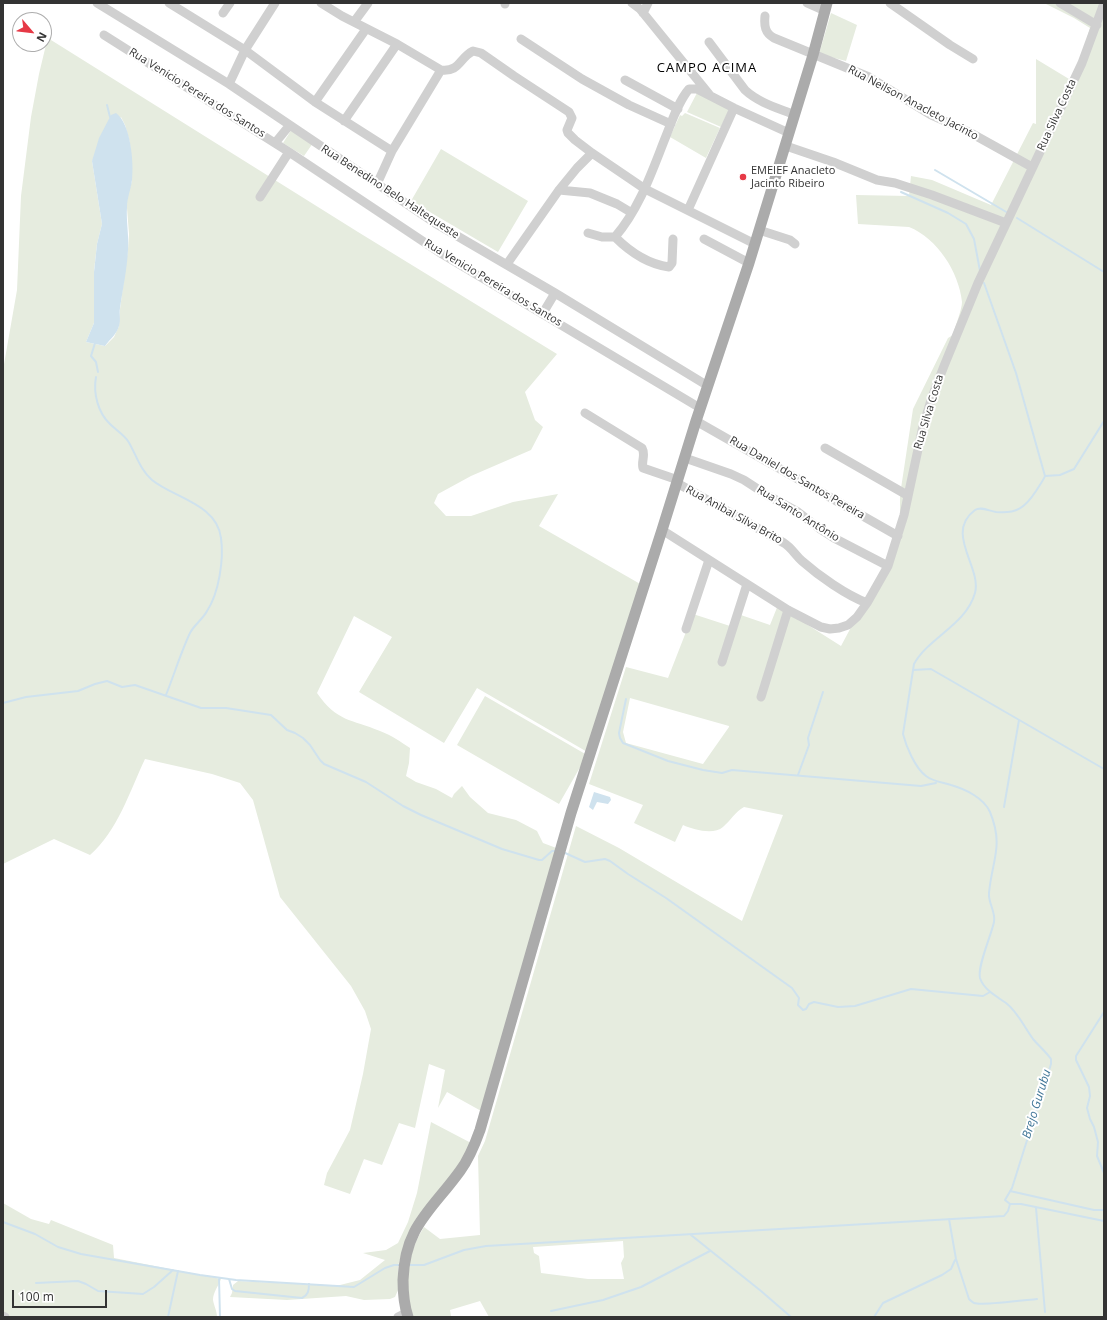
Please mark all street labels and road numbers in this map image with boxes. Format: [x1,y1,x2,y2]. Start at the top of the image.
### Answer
street label: Rua Venicio Pereira dos Santos [126,46,268,140]
street label: Rua Neilson Anacleto Jacinto [846,63,980,143]
street label: Rua Silva Costa [1035,77,1079,153]
street label: Rua Benedino Belo Haltequeste [318,142,462,242]
street label: Rua Venicio Pereira dos Santos [422,237,564,329]
street label: Rua Silva Costa [911,373,947,451]
street label: Rua Daniel dos Santos Pereira [727,434,867,522]
street label: Rua Anibal Silva Brito [683,483,785,547]
street label: Rua Santo Antônio [754,483,842,545]

